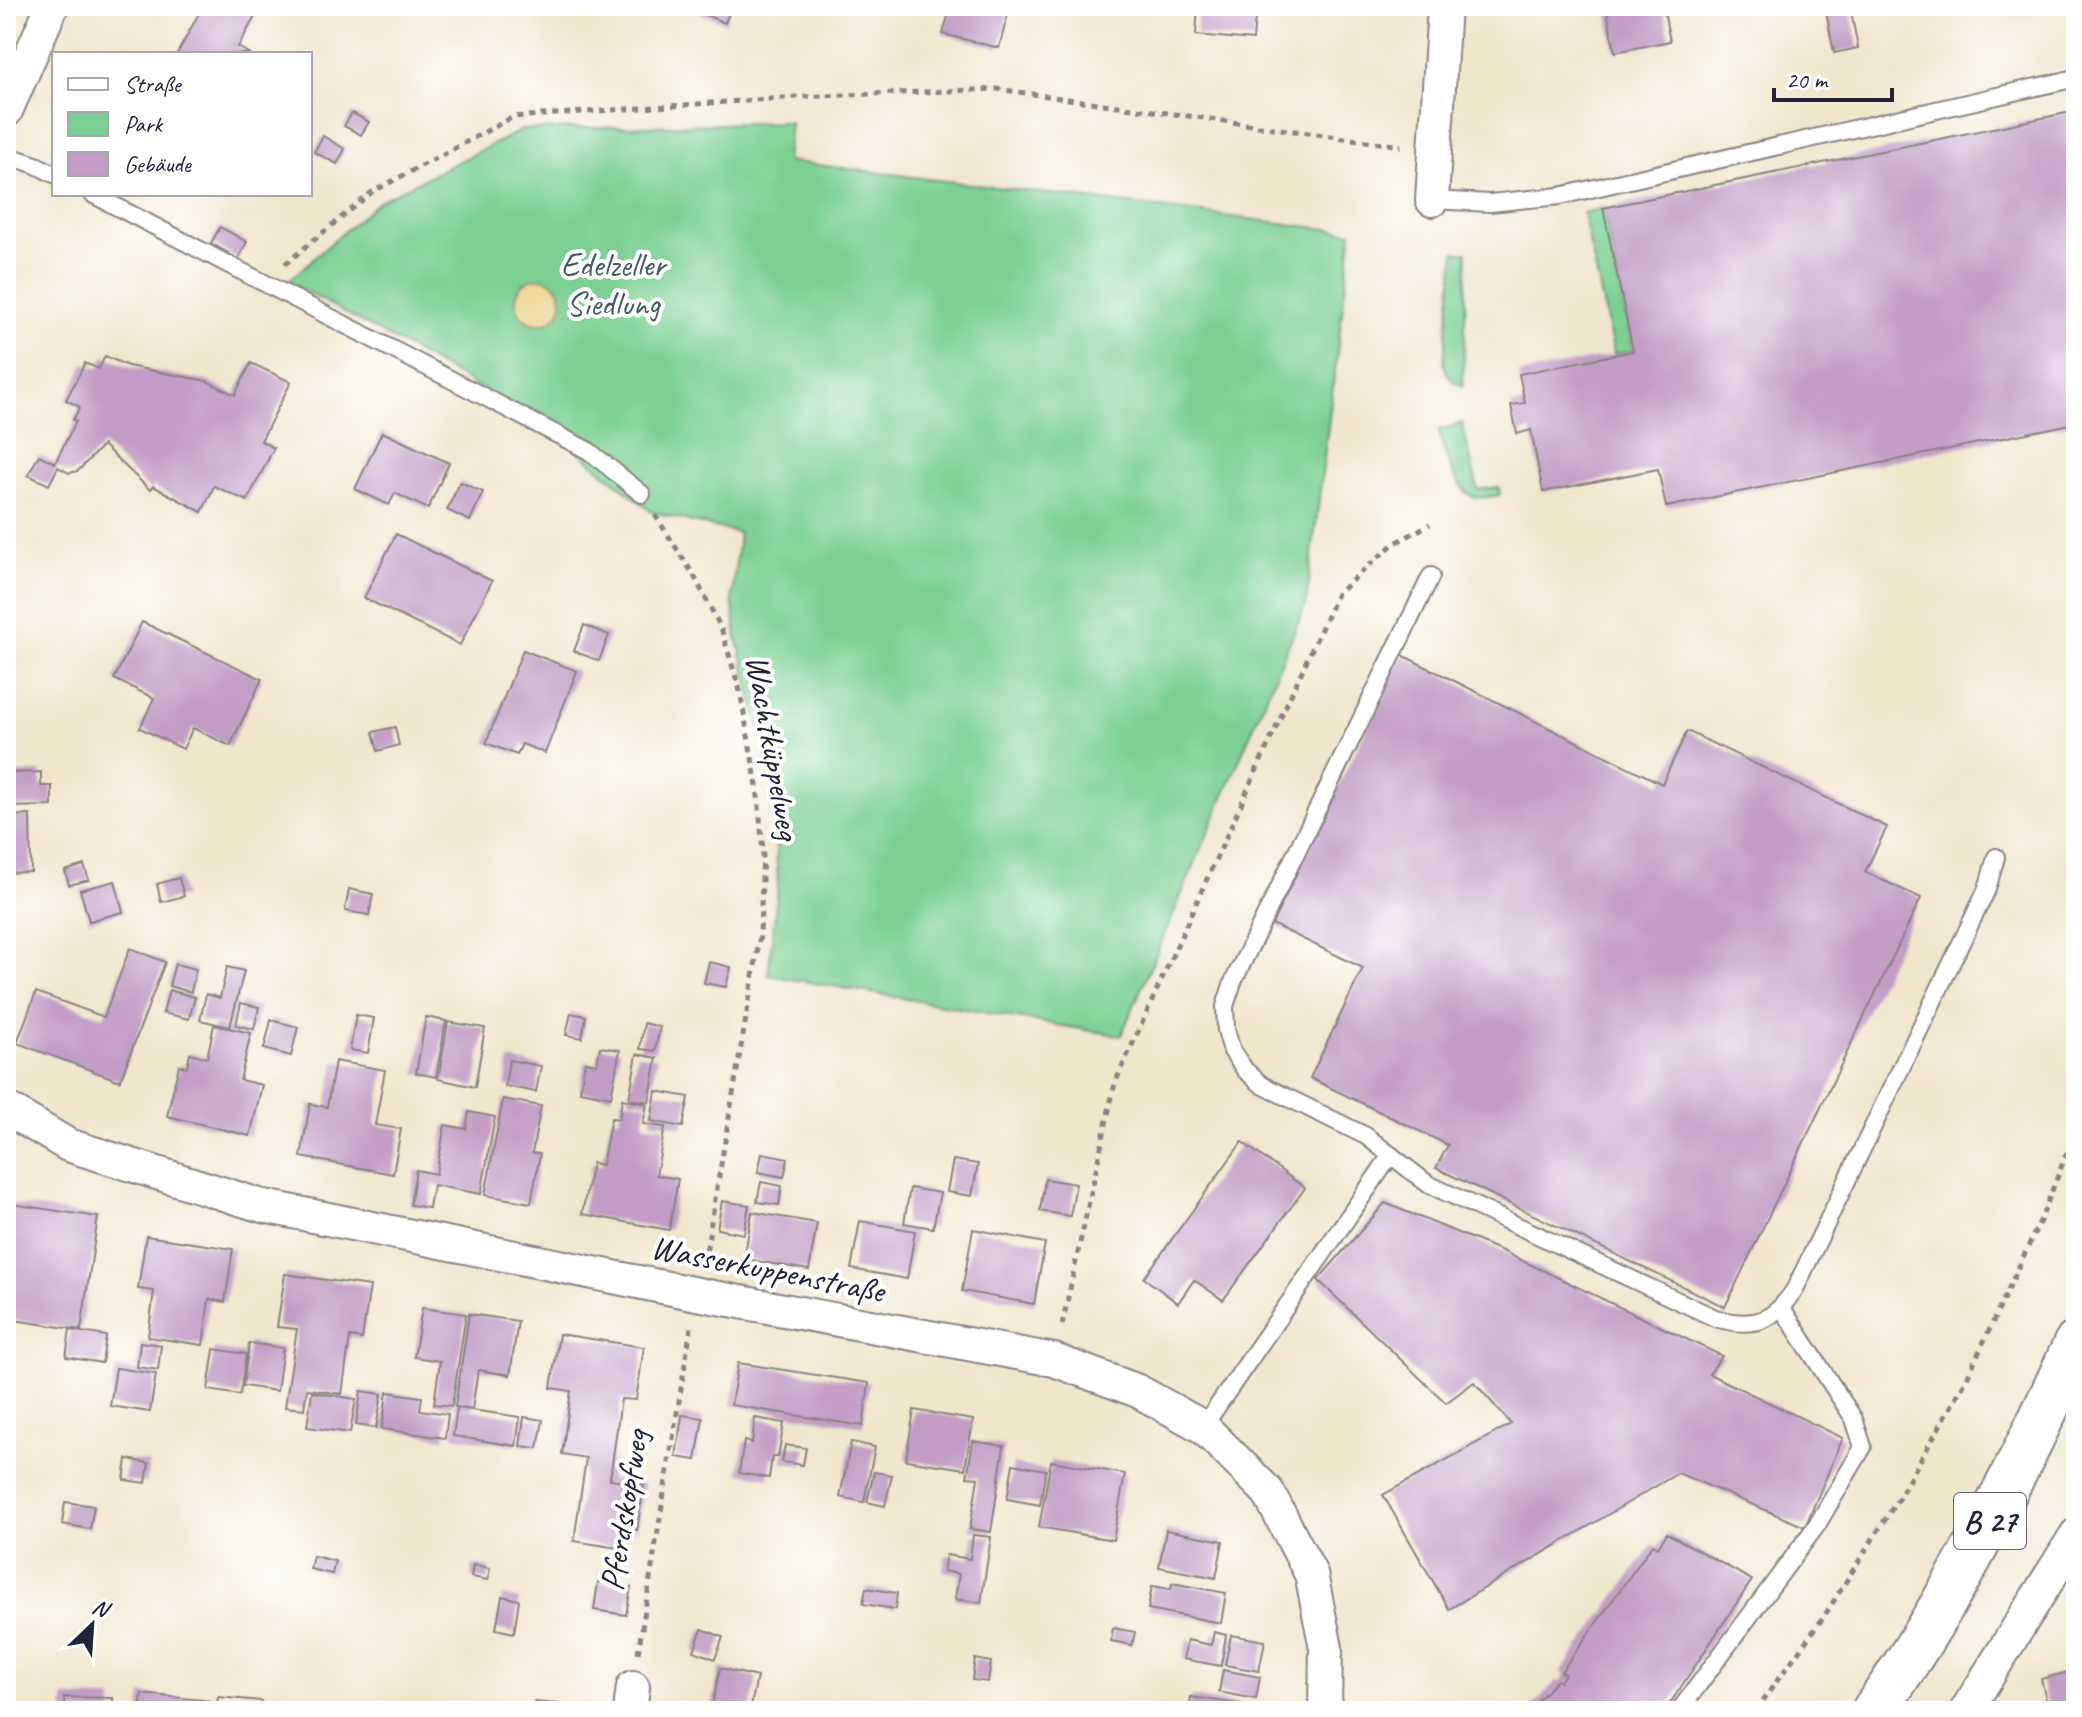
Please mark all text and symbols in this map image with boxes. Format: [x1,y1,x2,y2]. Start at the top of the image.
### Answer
legend [52,52,312,196]
scale bar [1774,52,1892,102]
text: 20 m [1786,65,1829,95]
text: Straße [124,69,183,99]
text: Park [124,109,164,139]
text: Gebäude [124,149,193,179]
park label: Edelzeller Siedlung [561,243,668,325]
street label: Wachtküppelweg [736,652,811,845]
street label: Wasserkuppenstraße [648,1225,891,1313]
street label: Pferdskopfweg [590,1425,658,1594]
road number: B 27 [1954,1493,2026,1549]
north arrow [52,1585,132,1665]
text: N [88,1592,115,1625]

